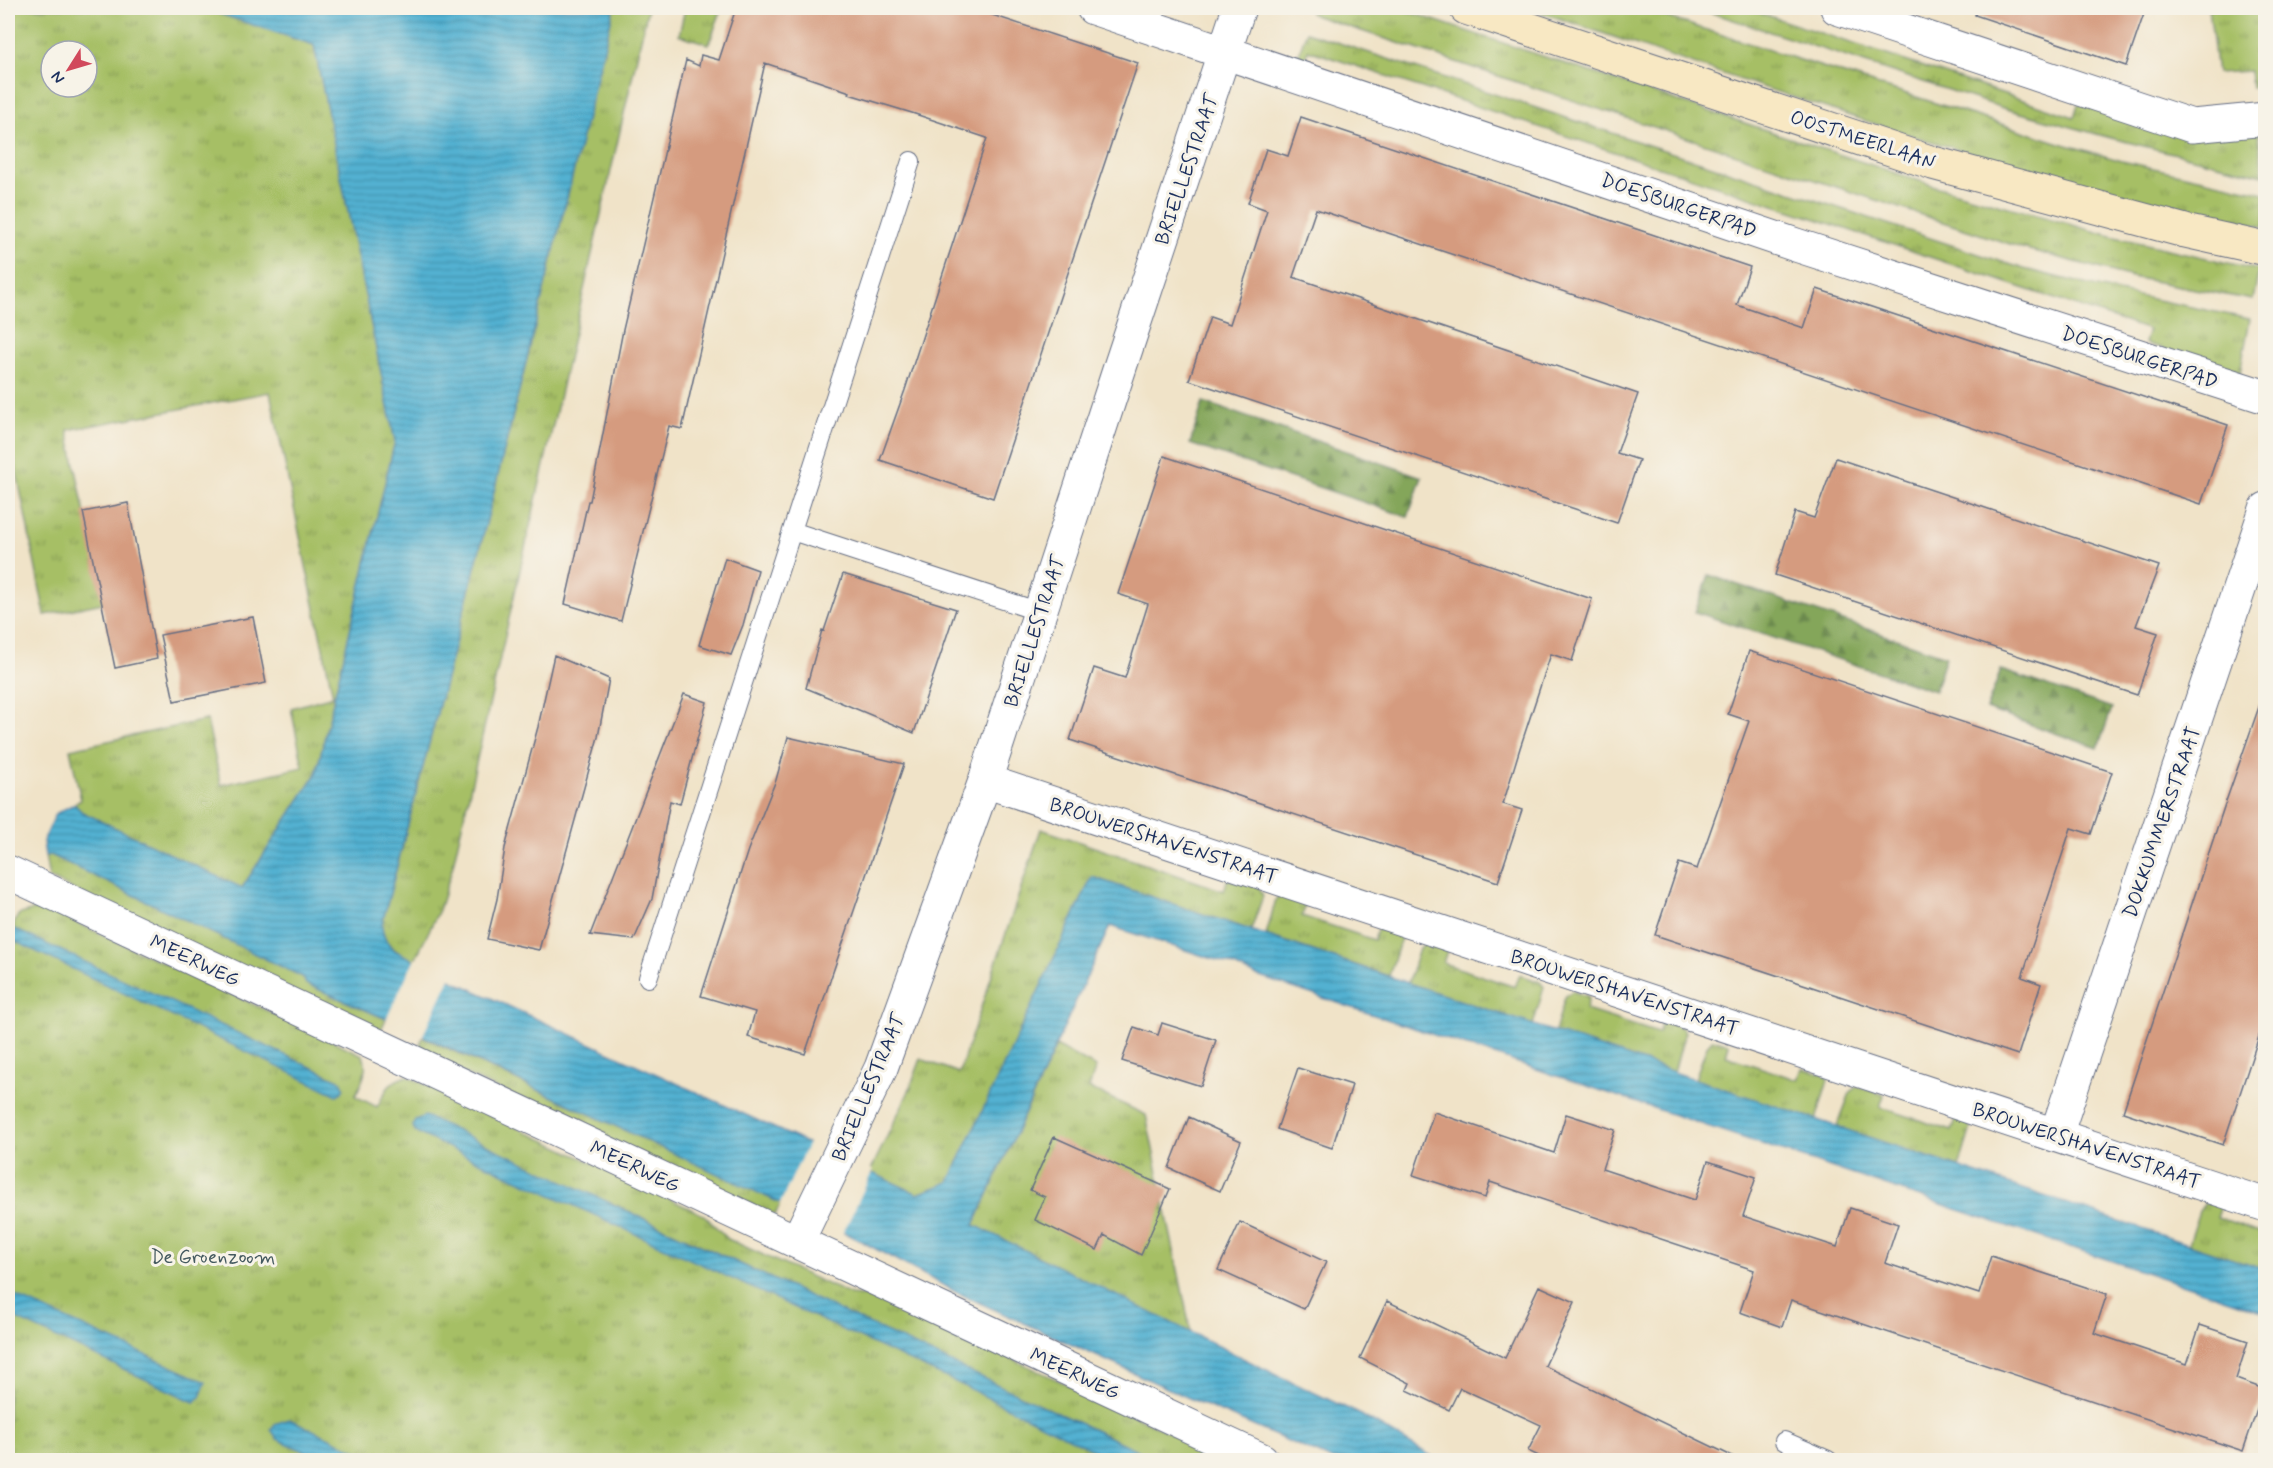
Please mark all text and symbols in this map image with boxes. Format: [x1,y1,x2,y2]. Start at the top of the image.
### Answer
north arrow [39,39,99,99]
text: N [47,67,70,88]
street label: BRIELLESTRAAT [1149,89,1226,249]
street label: OOSTMEERLAAN [1787,104,1939,177]
street label: DOESBURGERPAD [1597,167,1760,246]
street label: DOESBURGERPAD [2058,320,2221,396]
street label: BRIELLESTRAAT [998,551,1073,711]
street label: DOKKUMMERSTRAAT [2117,723,2208,922]
street label: BROUWERSHAVENSTRAAT [1046,792,1281,891]
street label: MEERWEG [145,929,244,994]
street label: BROUWERSHAVENSTRAAT [1507,944,1742,1043]
street label: BRIELLESTRAAT [826,1008,913,1166]
street label: BROUWERSHAVENSTRAAT [1969,1097,2204,1196]
street label: MEERWEG [585,1135,684,1200]
park label: De Groenzoom [151,1244,276,1271]
street label: MEERWEG [1025,1342,1124,1407]

